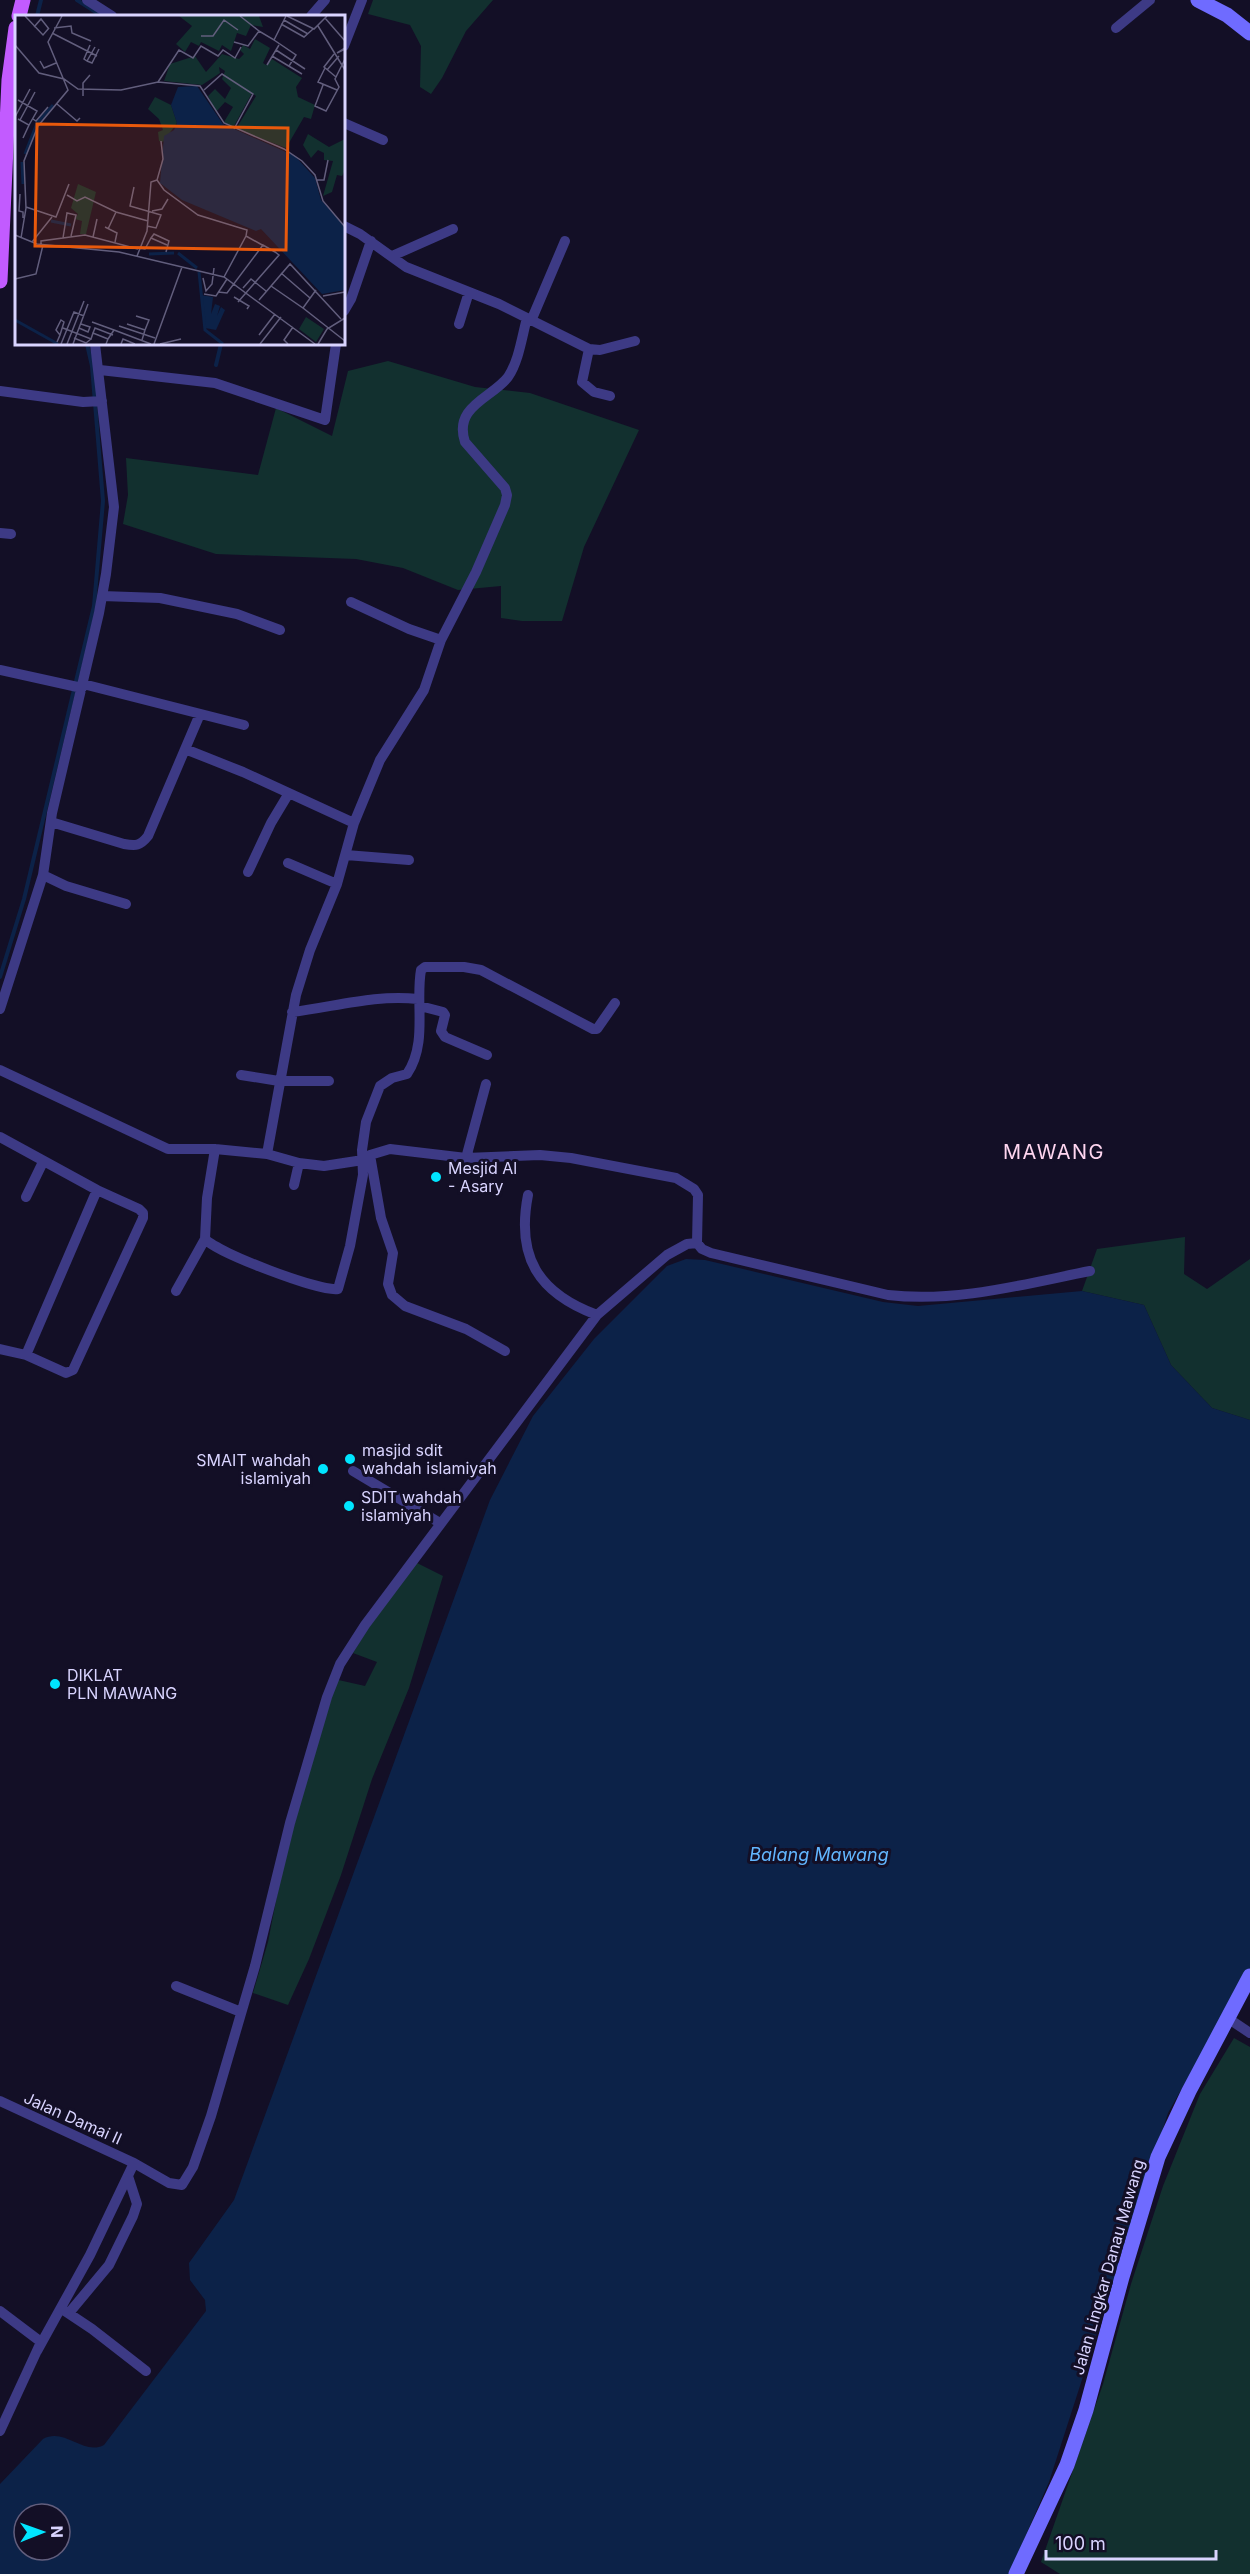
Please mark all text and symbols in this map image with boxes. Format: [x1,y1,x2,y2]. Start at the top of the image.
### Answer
inset map [15,15,345,345]
district label: MAWANG [1003,1140,1105,1164]
place label: Mesjid Al - Asary [448,1158,517,1196]
marker: Mesjid Al - Asary [429,1170,443,1184]
place label: masjid sdit wahdah islamiyah [362,1440,497,1478]
place label: SMAIT wahdah islamiyah [196,1450,311,1488]
marker: masjid sdit wahdah islamiyah [343,1452,357,1466]
marker: SMAIT wahdah islamiyah [316,1462,330,1476]
place label: SDIT wahdah islamiyah [361,1487,462,1525]
marker: SDIT wahdah islamiyah [342,1499,356,1513]
place label: DIKLAT PLN MAWANG [67,1665,177,1703]
marker: DIKLAT PLN MAWANG [48,1677,62,1691]
water label: Balang Mawang [749,1844,889,1865]
street label: Jalan Damai II [21,2087,125,2149]
street label: Jalan Lingkar Danau Mawang [1068,2157,1148,2377]
north arrow [12,2502,72,2562]
scale bar [1046,2523,1216,2561]
text: N [47,2525,67,2538]
text: 100 m [1055,2533,1106,2554]

